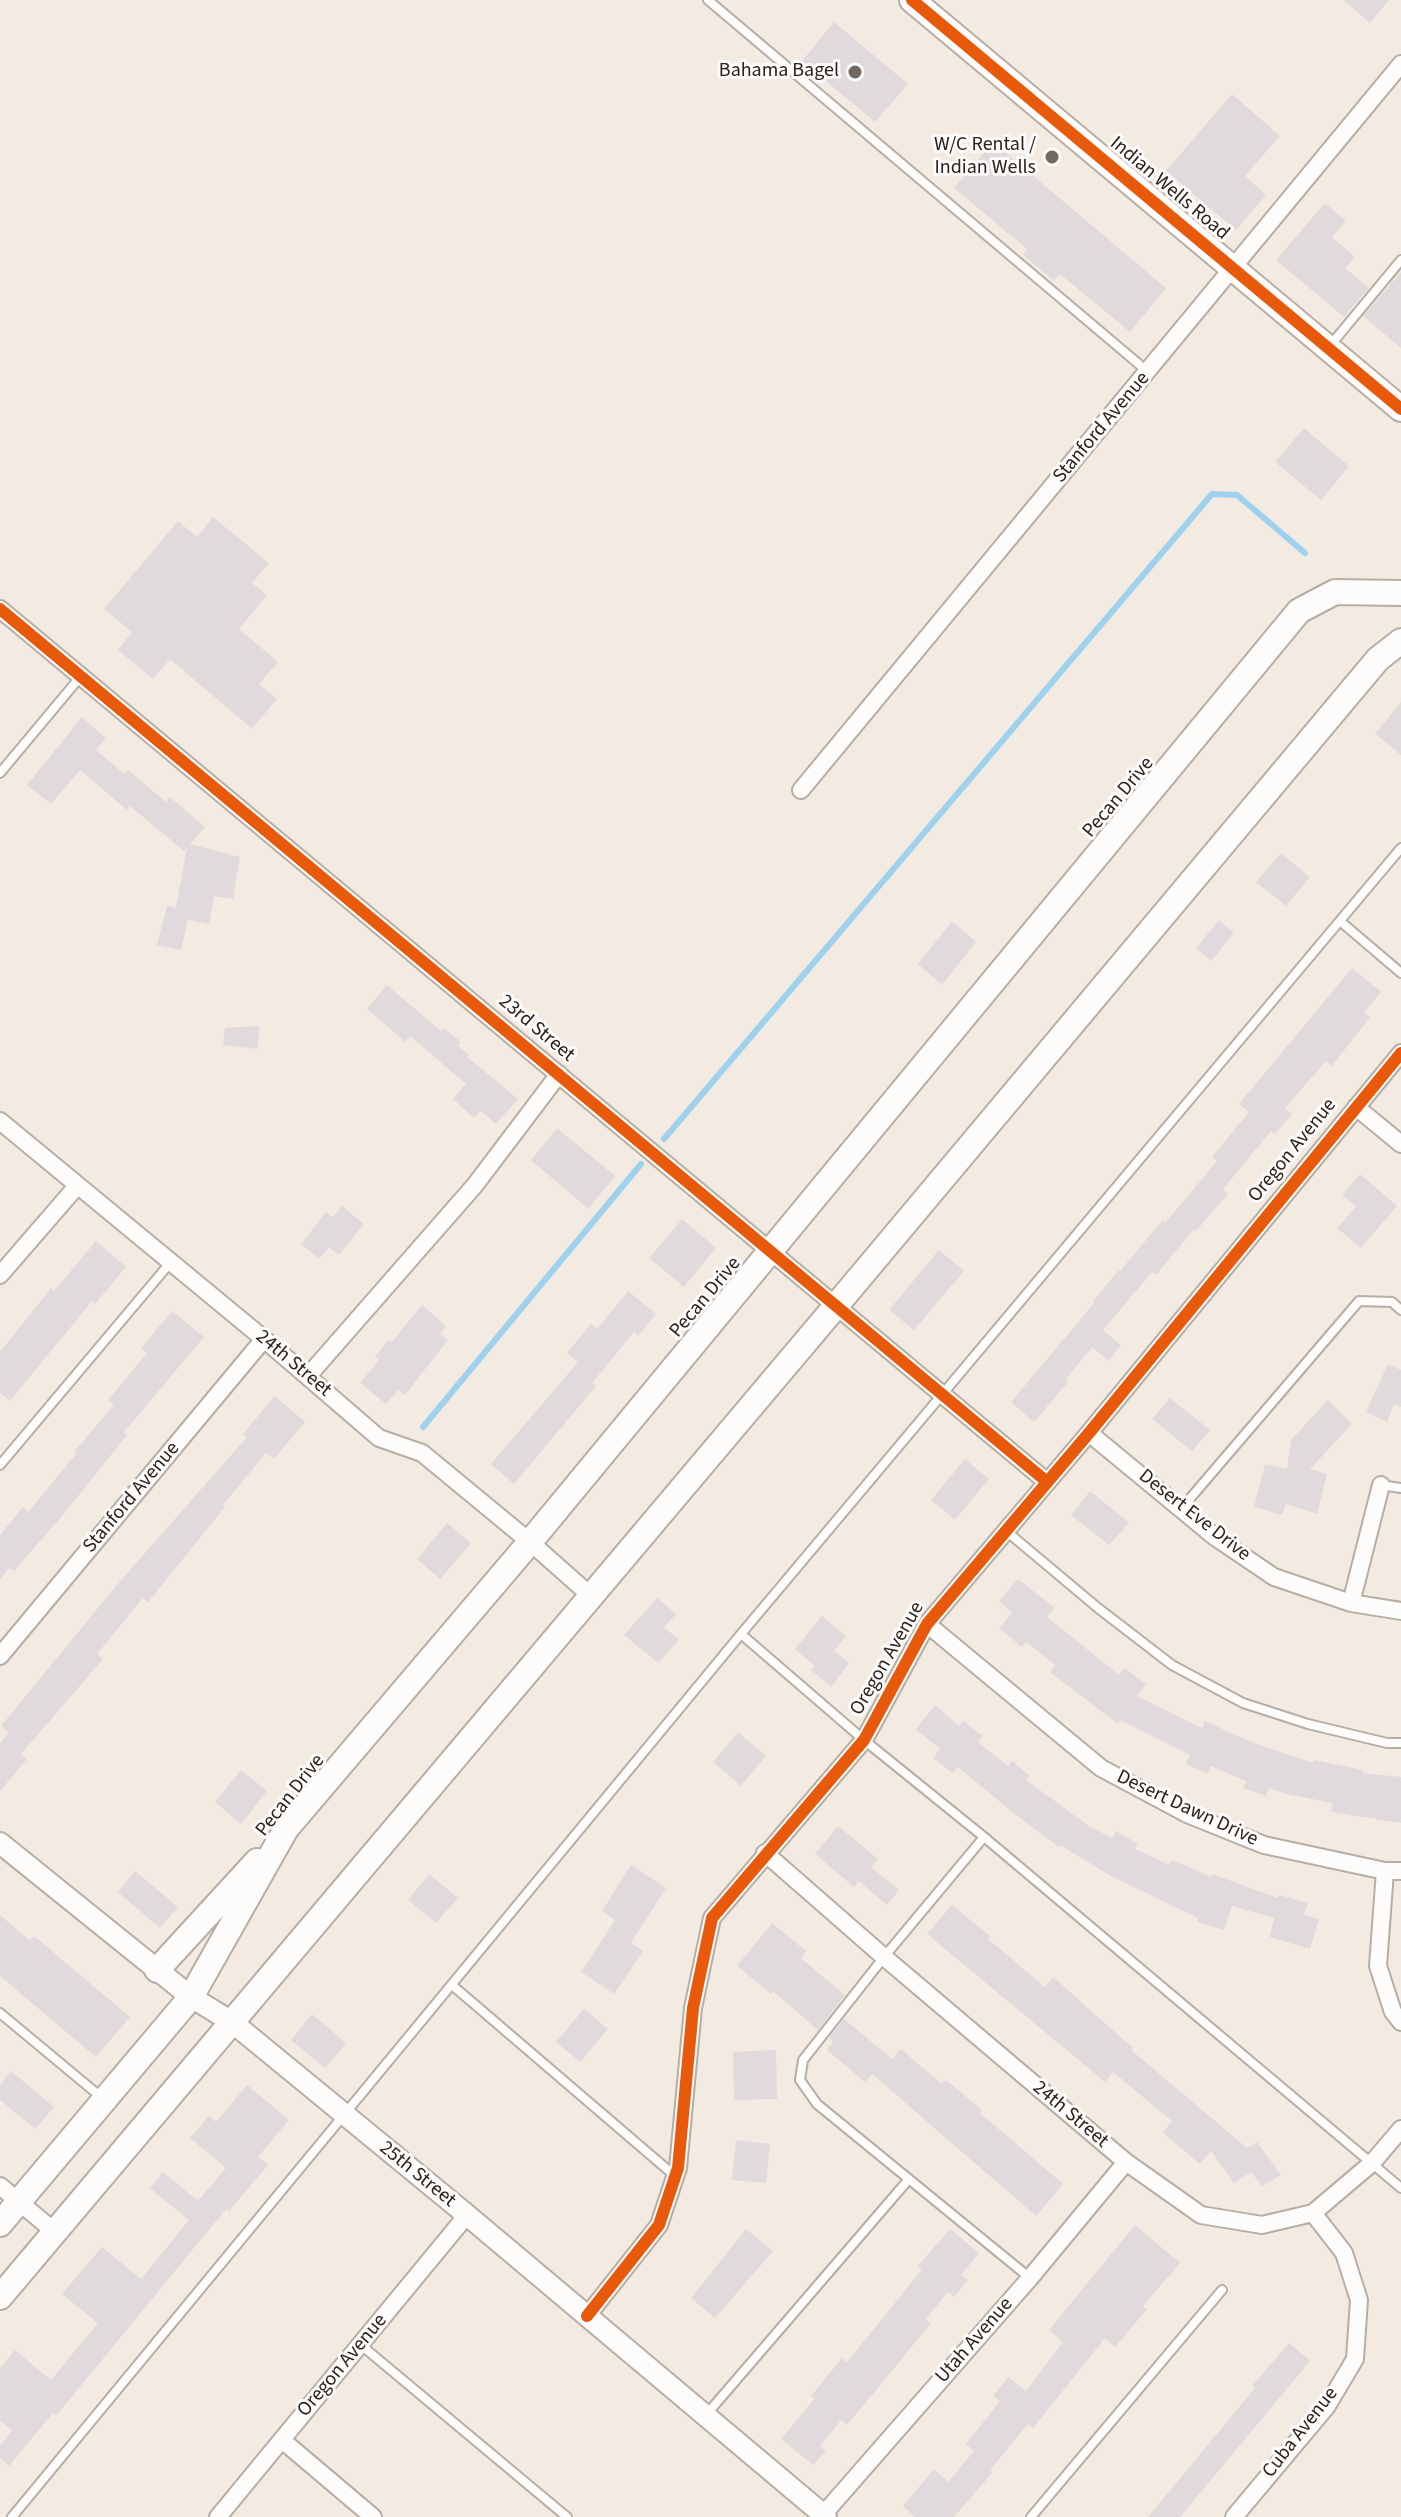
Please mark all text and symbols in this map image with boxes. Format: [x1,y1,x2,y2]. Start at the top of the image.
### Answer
place label: Bahama Bagel [719,60,839,84]
marker: Bahama Bagel [846,63,864,81]
street label: Indian Wells Road [1104,132,1234,246]
place label: W/C Rental / Indian Wells [934,134,1036,181]
marker: W/C Rental / Indian Wells [1043,148,1061,166]
street label: Stanford Avenue [1049,368,1155,488]
street label: Pecan Drive [1078,753,1160,843]
street label: 23rd Street [493,990,579,1068]
street label: Oregon Avenue [1244,1094,1342,1208]
street label: Pecan Drive [665,1253,747,1343]
street label: 24th Street [250,1325,336,1403]
street label: Stanford Avenue [79,1438,185,1558]
street label: Desert Eve Drive [1133,1465,1255,1567]
street label: Oregon Avenue [846,1598,930,1720]
street label: Pecan Drive [251,1750,331,1842]
street label: Desert Dawn Drive [1112,1766,1262,1852]
street label: 24th Street [1027,2076,1113,2154]
street label: 25th Street [374,2137,460,2213]
street label: Utah Avenue [931,2293,1019,2389]
street label: Oregon Avenue [293,2310,393,2422]
street label: Cuba Avenue [1258,2383,1344,2483]

